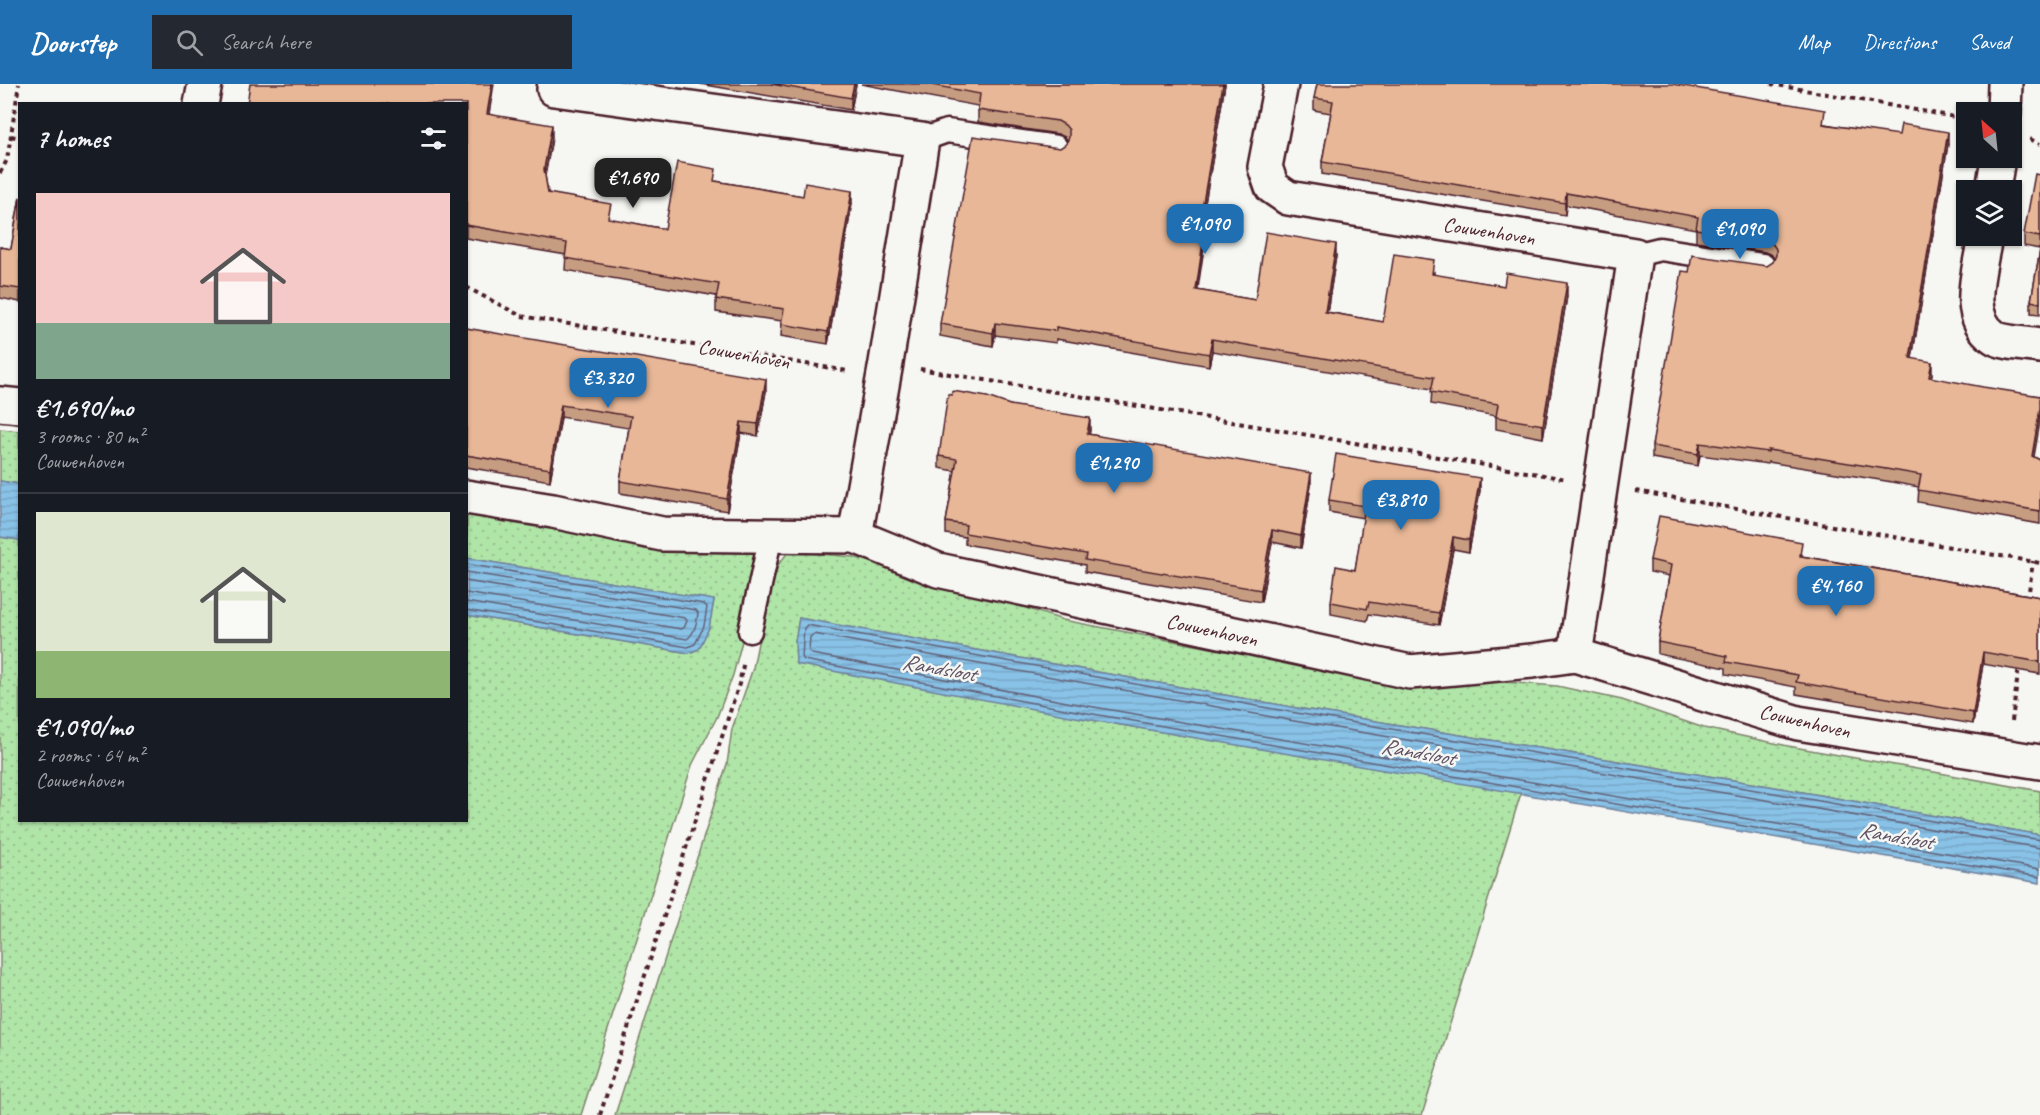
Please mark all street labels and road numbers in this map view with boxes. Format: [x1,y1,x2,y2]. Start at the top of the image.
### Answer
street label: Couwenhoven [1441,211,1537,251]
street label: Couwenhoven [696,333,792,375]
street label: Couwenhoven [1164,608,1260,652]
street label: Couwenhoven [1757,698,1854,744]

